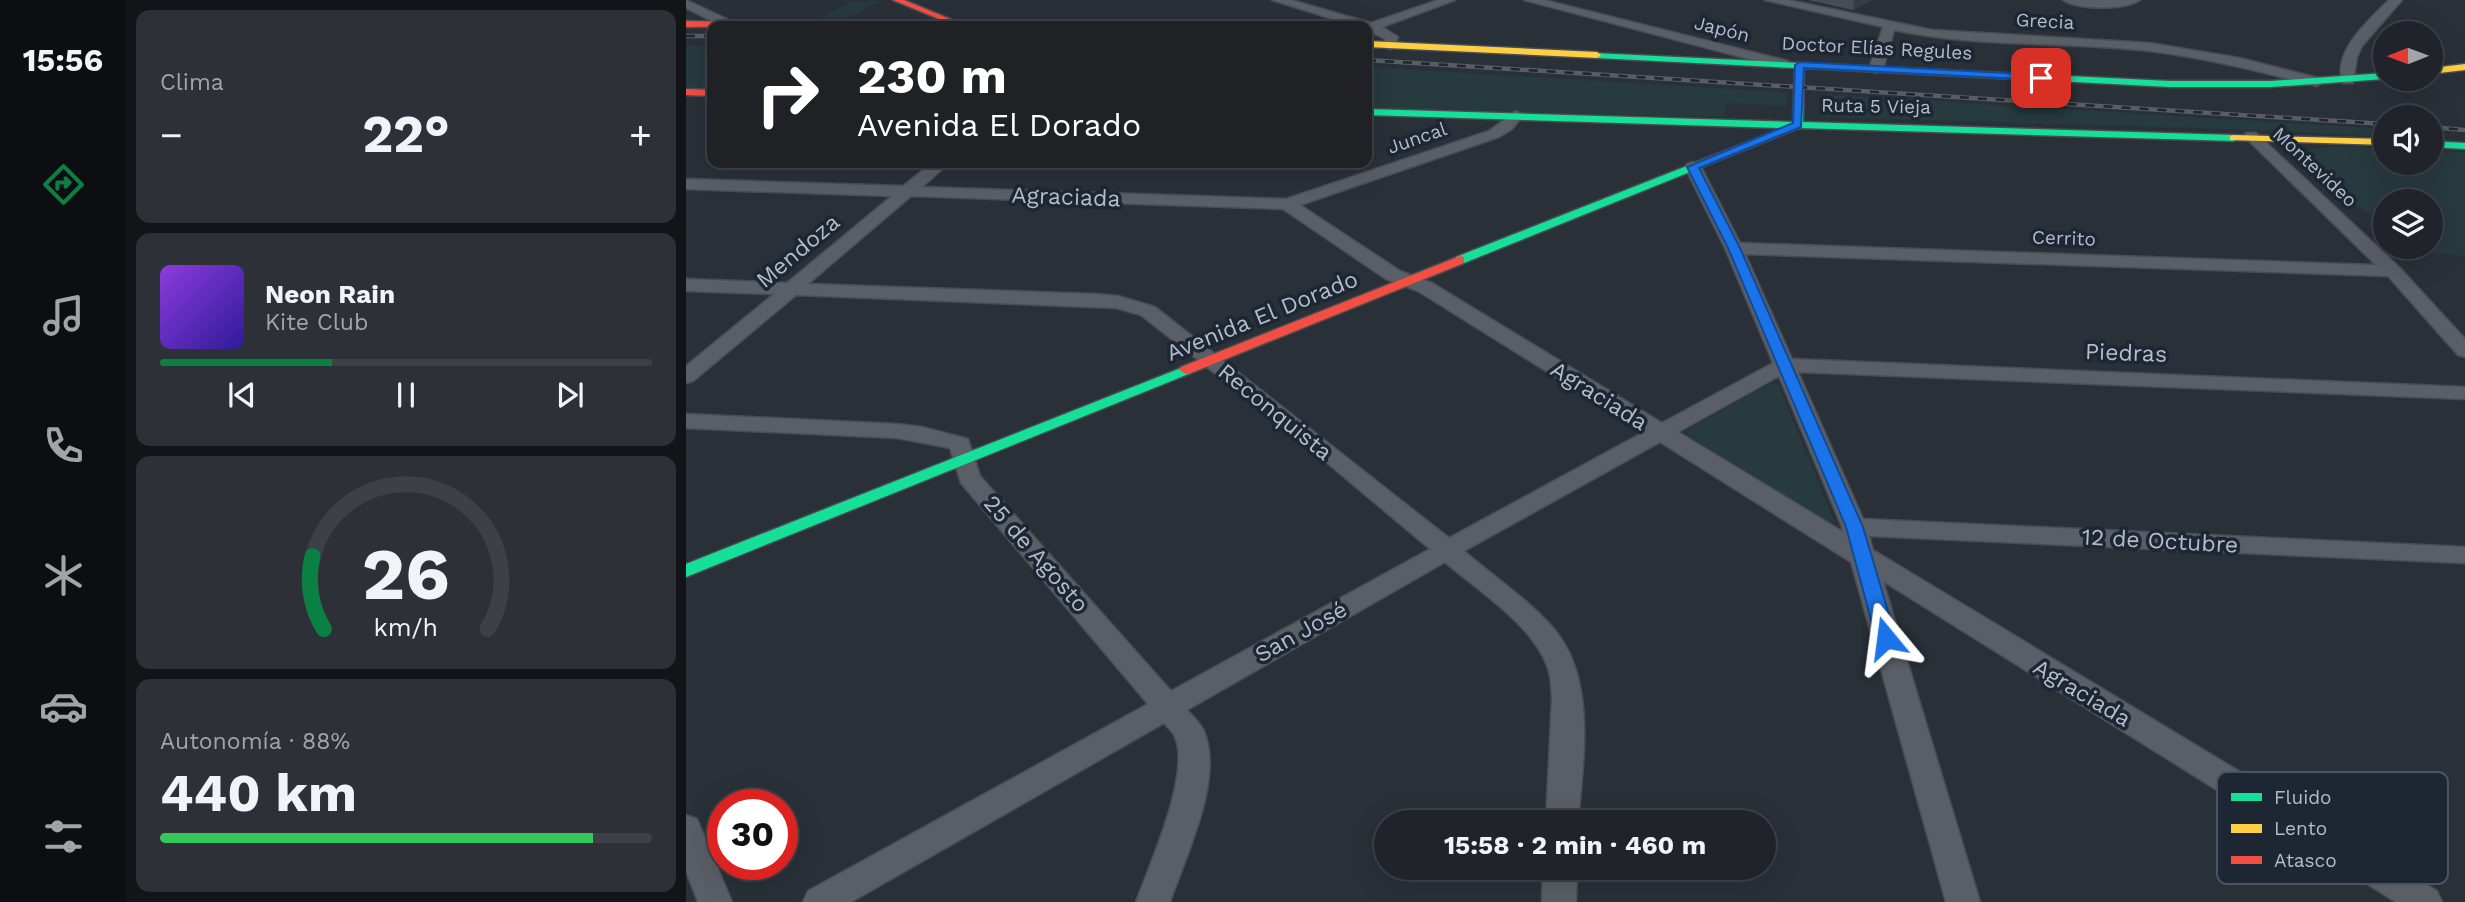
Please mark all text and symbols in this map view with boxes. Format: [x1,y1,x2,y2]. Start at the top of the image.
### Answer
street label: Grecia [2015,8,2075,34]
street label: Japón [1692,11,1752,47]
north arrow [2373,21,2443,91]
map controls [2373,21,2443,259]
street label: Doctor Elías Regules [1781,32,1973,64]
text: 15:56 [23,41,103,79]
text: 230 m [857,47,1007,105]
pin [2011,48,2071,108]
icon: right [742,49,833,140]
icon: arrive [2022,59,2060,97]
text: Clima [160,69,224,96]
street label: Ruta 5 Vieja [1821,94,1931,118]
text: 22° [362,104,450,165]
button: sound [2373,105,2443,175]
text: Avenida El Dorado [857,106,1141,144]
text: − [160,113,183,157]
text: + [629,113,652,157]
street label: Juncal [1384,117,1450,159]
street label: Montevideo [2268,122,2362,212]
icon: directions [39,160,88,209]
street label: Agraciada [1011,182,1121,212]
button: layers [2373,189,2443,259]
street label: Mendoza [751,208,845,294]
street label: Cerrito [2032,225,2096,251]
street label: Avenida El Dorado [1162,265,1362,367]
text: Neon Rain [265,279,395,309]
icon: music [39,291,88,340]
text: Kite Club [265,309,368,336]
street label: Piedras [2085,338,2167,368]
street label: Agraciada [1546,356,1652,436]
street label: Reconquista [1213,358,1337,466]
icon: previous [223,376,261,414]
icon: pause [387,376,425,414]
icon: next [551,376,589,414]
icon: phone [39,421,88,470]
street label: 25 de Agosto [978,490,1094,618]
street label: 12 de Octubre [2081,523,2239,559]
text: 26 [362,531,450,617]
icon: climate [39,551,88,600]
street label: San José [1250,596,1352,668]
position arrow [1849,601,1923,675]
text: km/h [374,612,438,641]
street label: Agraciada [2028,653,2136,733]
icon: car [39,682,88,731]
text: Autonomía · 88% [160,728,350,755]
text: 440 km [160,763,357,824]
legend [2217,772,2448,884]
text: Fluido [2274,786,2332,809]
speed limit sign: 30 [707,789,798,880]
icon: filters [39,812,88,861]
text: Lento [2274,817,2327,840]
text: 15:58 · 2 min · 460 m [1444,830,1706,860]
text: Atasco [2274,849,2337,872]

